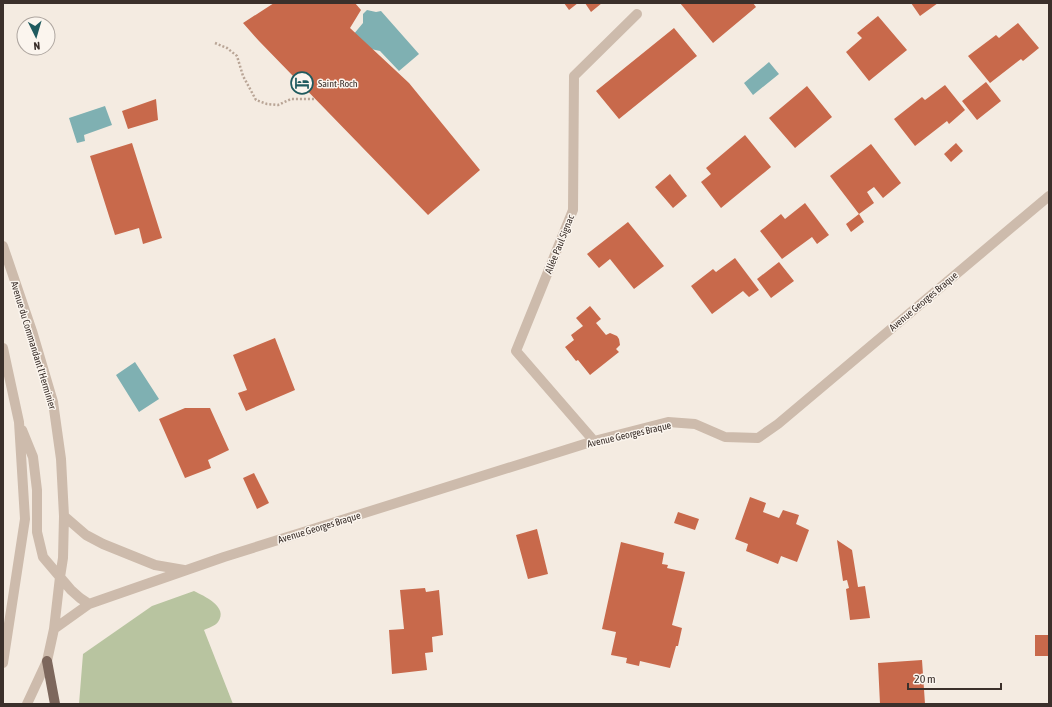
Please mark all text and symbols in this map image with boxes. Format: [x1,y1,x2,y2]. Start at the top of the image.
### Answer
north arrow [16,16,56,56]
text: N [33,40,41,52]
hotel icon: Saint-Roch [289,70,315,96]
place label: Saint-Roch [318,78,358,89]
street label: Allée Paul Signac [543,213,576,275]
street label: Avenue Georges Braque [887,269,960,333]
street label: Avenue du Commandant l'Herminier [9,280,59,411]
street label: Avenue Georges Braque [586,419,673,450]
street label: Avenue Georges Braque [276,510,362,545]
scale bar [908,665,1001,691]
text: 20 m [914,672,936,686]

